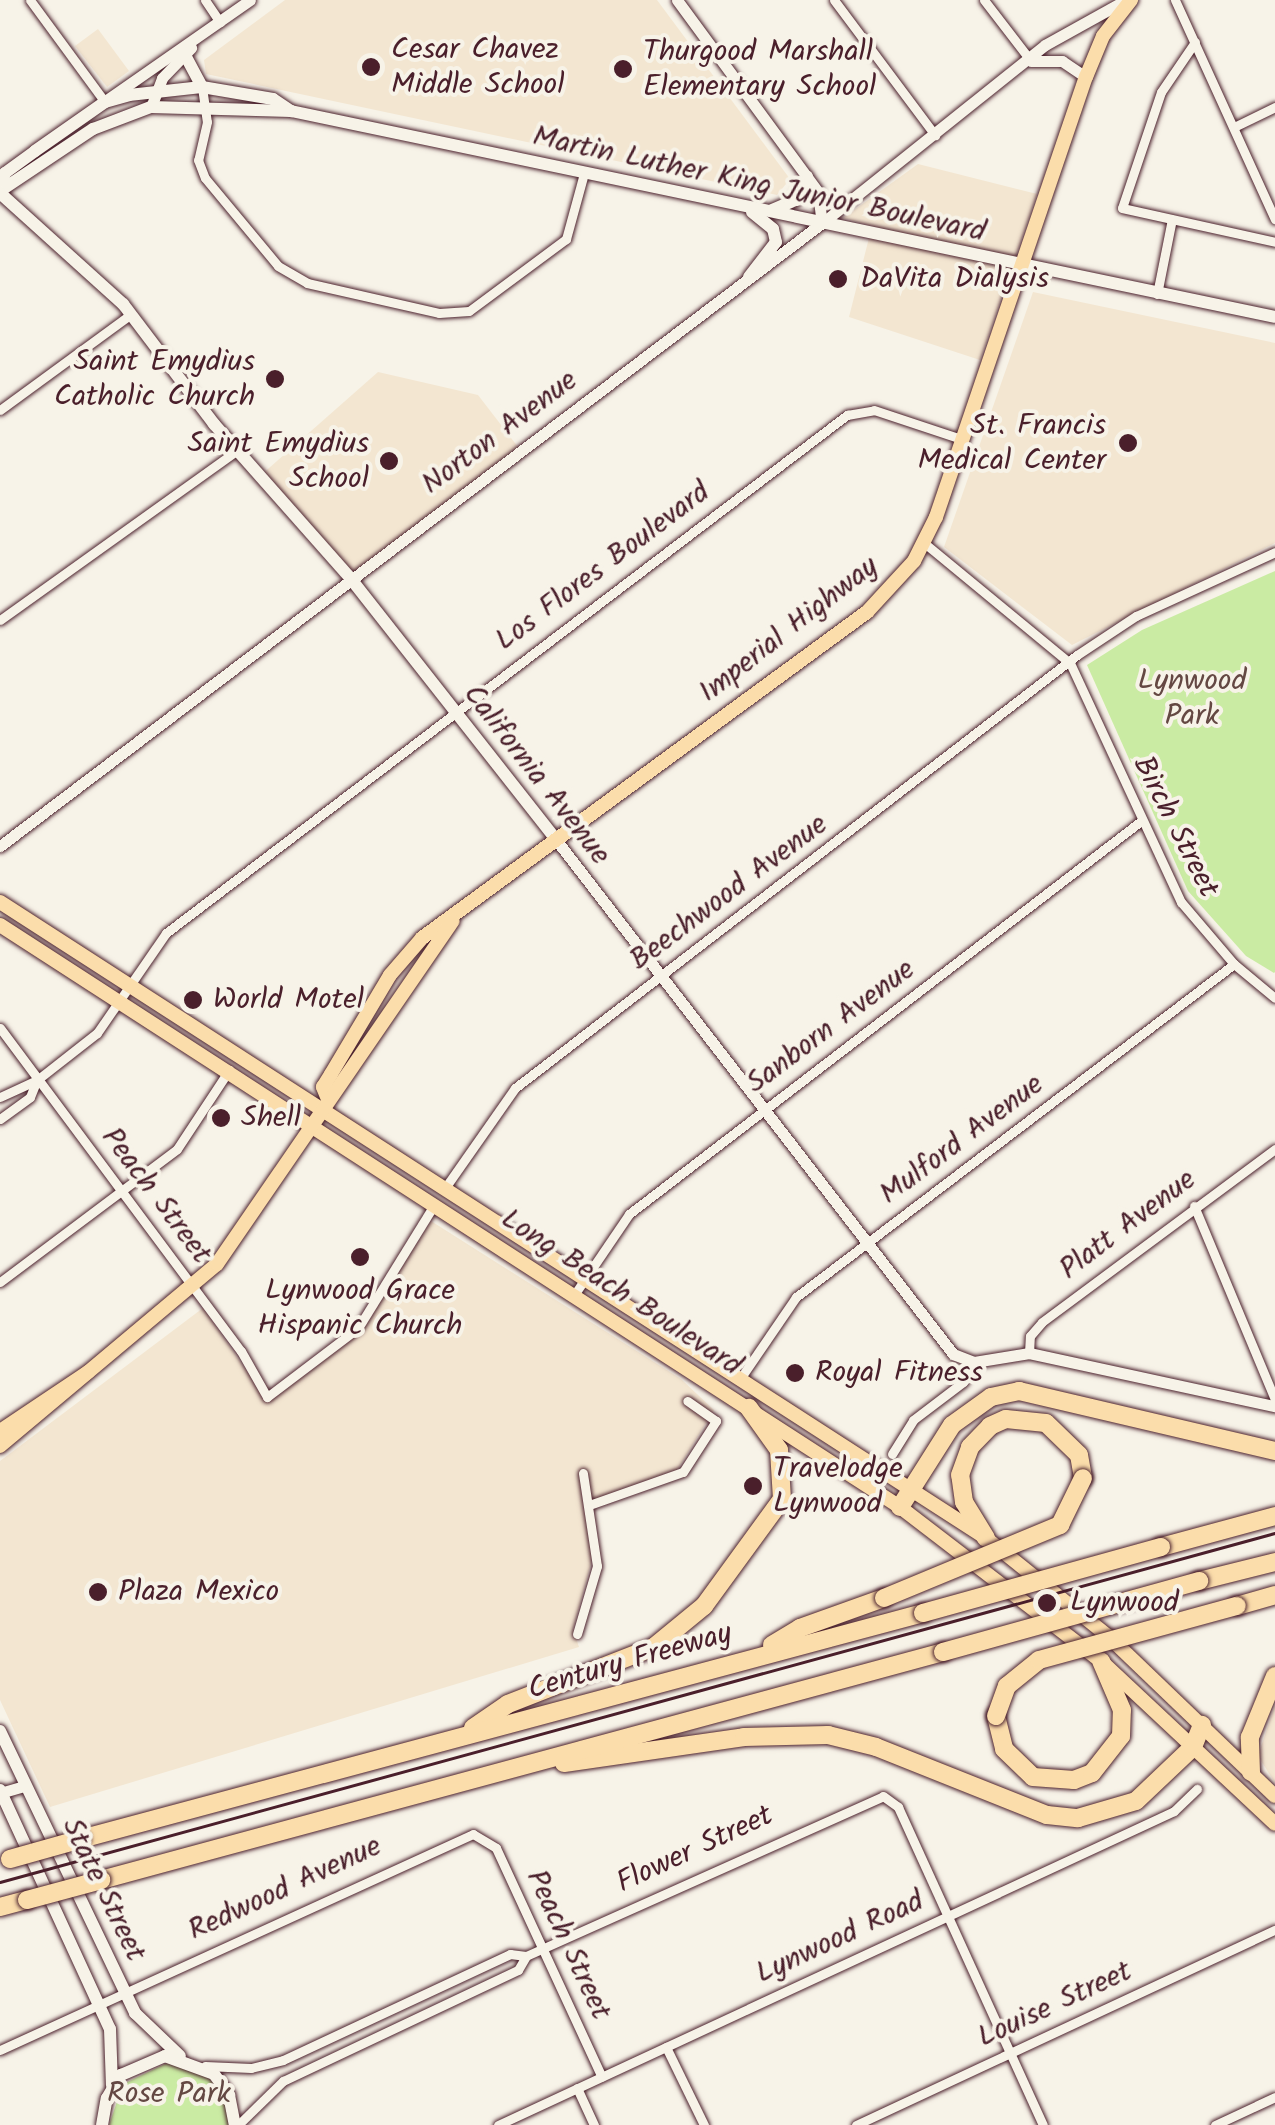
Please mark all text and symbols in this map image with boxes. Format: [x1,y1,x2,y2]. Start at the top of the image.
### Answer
place label: Cesar Chavez Middle School [391,32,565,102]
place label: Thurgood Marshall Elementary School [643,34,876,104]
marker: Cesar Chavez Middle School [360,56,382,78]
marker: Thurgood Marshall Elementary School [612,58,634,80]
street label: Martin Luther King Junior Boulevard [529,119,989,251]
place label: DaVita Dialysis [860,261,1049,297]
marker: DaVita Dialysis [825,266,851,292]
place label: Saint Emydius Catholic Church [54,344,255,414]
street label: Norton Avenue [415,363,585,503]
marker: Saint Emydius Catholic Church [264,368,286,390]
place label: St. Francis Medical Center [917,408,1106,478]
place label: Saint Emydius School [187,426,369,496]
marker: St. Francis Medical Center [1115,430,1141,456]
marker: Saint Emydius School [378,450,400,472]
street label: Los Flores Boulevard [489,475,717,659]
street label: Imperial Highway [692,549,886,711]
park label: Lynwood Park [1138,663,1246,734]
street label: California Avenue [454,678,618,872]
street label: Birch Street [1124,750,1226,904]
street label: Beechwood Avenue [623,807,835,979]
street label: Sanborn Avenue [740,952,922,1102]
place label: World Motel [213,982,364,1018]
marker: World Motel [182,989,204,1011]
street label: Mulford Avenue [873,1067,1051,1213]
place label: Shell [241,1100,301,1136]
marker: Shell [210,1107,232,1129]
street label: Peach Street [93,1121,219,1271]
street label: Platt Avenue [1053,1162,1203,1288]
street label: Long Beach Boulevard [494,1202,748,1384]
marker: Lynwood Grace Hispanic Church [349,1246,371,1268]
place label: Lynwood Grace Hispanic Church [258,1273,462,1344]
place label: Royal Fitness [815,1355,983,1391]
marker: Royal Fitness [784,1362,806,1384]
place label: Travelodge Lynwood [773,1451,903,1522]
marker: Travelodge Lynwood [742,1475,764,1497]
place label: Plaza Mexico [118,1574,279,1610]
marker: Plaza Mexico [87,1581,109,1603]
place label: Lynwood [1070,1585,1179,1621]
marker: Lynwood [1034,1590,1060,1616]
street label: Century Freeway [524,1616,736,1708]
street label: Flower Street [611,1798,779,1902]
street label: State Street [53,1813,153,1967]
street label: Redwood Avenue [183,1829,387,1949]
street label: Peach Street [518,1864,618,2026]
street label: Lynwood Road [750,1883,930,1993]
street label: Louise Street [972,1954,1138,2056]
park label: Rose Park [107,2076,231,2112]

